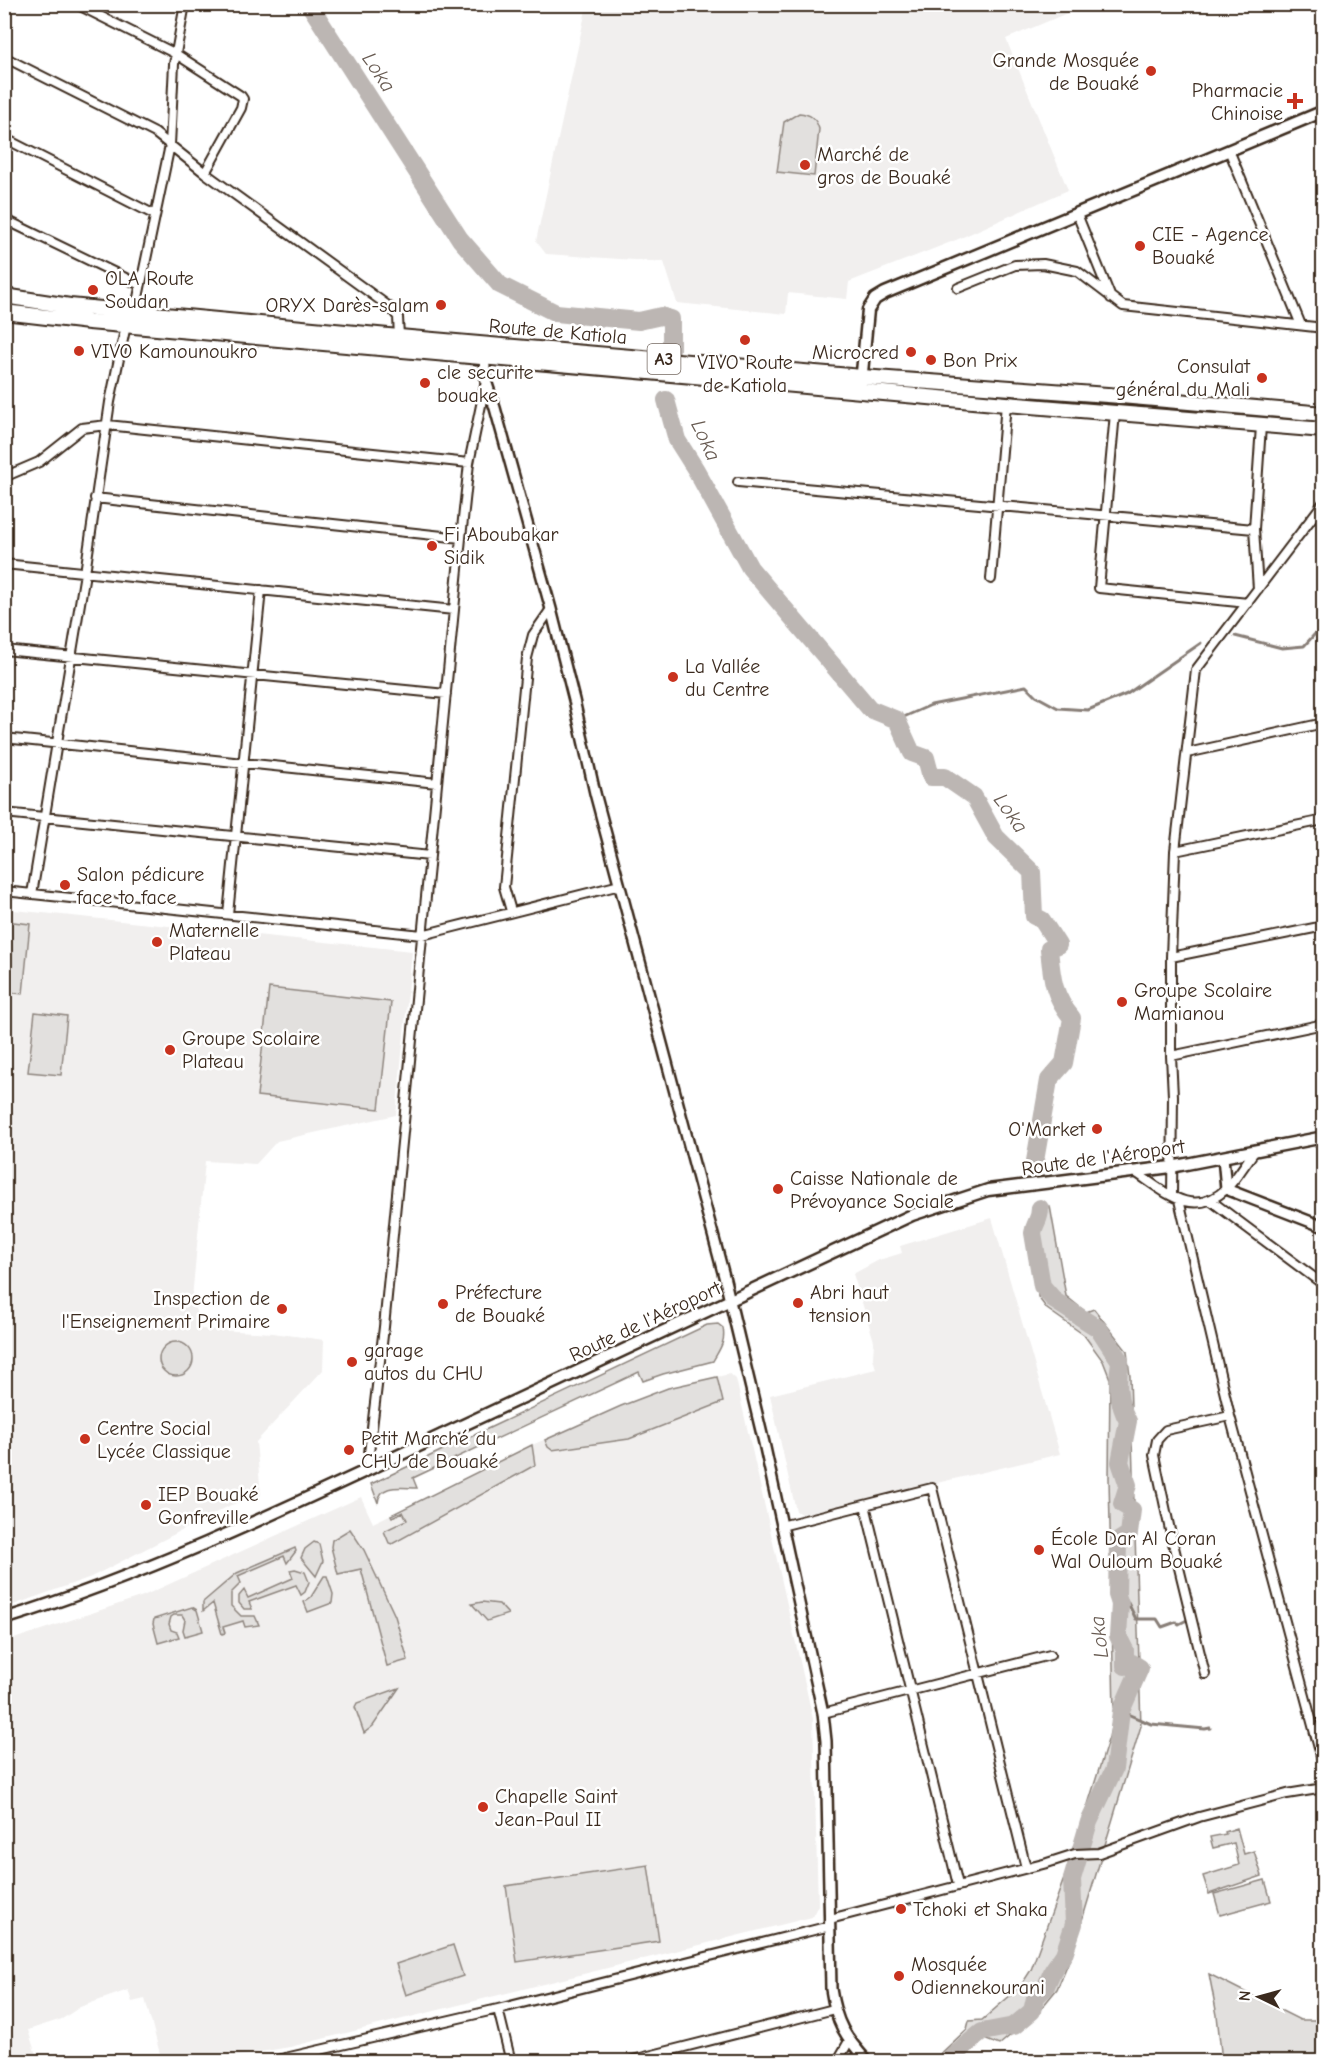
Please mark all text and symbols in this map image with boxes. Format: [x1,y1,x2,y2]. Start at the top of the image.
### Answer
water label: Loka [357,48,401,97]
place label: Grande Mosquée de Bouaké [992,49,1139,95]
marker: Grande Mosquée de Bouaké [1144,64,1158,78]
place label: Pharmacie Chinoise [1192,79,1283,125]
marker: Pharmacie Chinoise [1288,94,1302,108]
place label: Marché de gros de Bouaké [817,143,951,189]
marker: Marché de gros de Bouaké [798,158,812,172]
place label: CIE - Agence Bouaké [1152,223,1269,269]
marker: CIE - Agence Bouaké [1133,239,1147,253]
place label: OLA Route Soudan [105,267,194,313]
marker: OLA Route Soudan [86,283,100,297]
place label: ORYX Darès-salam [266,294,429,317]
marker: ORYX Darès-salam [434,298,448,312]
street label: Route de Katiola [488,314,628,349]
marker: VIVO Route de Katiola [738,333,752,347]
place label: VIVO Kamounoukro [91,340,258,363]
place label: Microcred [812,341,899,364]
marker: VIVO Kamounoukro [72,344,86,358]
road number: A3 [648,344,680,374]
marker: Microcred [904,345,918,359]
place label: Bon Prix [943,349,1017,372]
place label: VIVO Route de Katiola [697,351,793,397]
marker: Bon Prix [924,353,938,367]
place label: Consulat général du Mali [1116,355,1251,401]
place label: cle securite bouake [437,361,534,407]
marker: Consulat général du Mali [1255,371,1269,385]
marker: cle securite bouake [418,376,432,390]
water label: Loka [686,416,726,464]
place label: Fi Aboubakar Sidik [444,523,558,569]
marker: Fi Aboubakar Sidik [425,539,439,553]
place label: La Vallée du Centre [685,655,769,701]
marker: La Vallée du Centre [666,670,680,684]
water label: Loka [989,789,1033,837]
place label: Salon pédicure face to face [76,863,204,909]
marker: Salon pédicure face to face [58,878,72,892]
place label: Maternelle Plateau [169,919,259,965]
marker: Maternelle Plateau [150,935,164,949]
place label: Groupe Scolaire Mamianou [1134,979,1272,1025]
marker: Groupe Scolaire Mamianou [1115,995,1129,1009]
place label: Groupe Scolaire Plateau [182,1027,320,1073]
marker: Groupe Scolaire Plateau [163,1043,177,1057]
place label: O'Market [1008,1118,1086,1141]
marker: O'Market [1090,1122,1104,1136]
street label: Route de l'Aéroport [1020,1134,1187,1180]
place label: Caisse Nationale de Prévoyance Sociale [790,1167,958,1213]
marker: Caisse Nationale de Prévoyance Sociale [771,1182,785,1196]
street label: Route de l'Aéroport [566,1276,726,1367]
place label: Préfecture de Bouaké [455,1281,545,1327]
place label: Abri haut tension [809,1281,890,1327]
place label: Inspection de l'Enseignement Primaire [61,1287,270,1333]
marker: Abri haut tension [791,1296,805,1310]
marker: Préfecture de Bouaké [436,1297,450,1311]
marker: Inspection de l'Enseignement Primaire [275,1302,289,1316]
place label: garage autos du CHU [364,1339,483,1385]
marker: garage autos du CHU [345,1355,359,1369]
place label: Centre Social Lycée Classique [97,1417,231,1463]
place label: Petit Marché du CHU de Bouaké [361,1427,498,1473]
marker: Centre Social Lycée Classique [78,1432,92,1446]
marker: Petit Marché du CHU de Bouaké [342,1443,356,1457]
place label: IEP Bouaké Gonfreville [158,1483,259,1529]
marker: IEP Bouaké Gonfreville [139,1498,153,1512]
place label: École Dar Al Coran Wal Ouloum Bouaké [1051,1527,1223,1573]
marker: École Dar Al Coran Wal Ouloum Bouaké [1032,1543,1046,1557]
water label: Loka [1085,1614,1113,1659]
place label: Chapelle Saint Jean-Paul II [495,1785,618,1831]
marker: Chapelle Saint Jean-Paul II [476,1800,490,1814]
place label: Tchoki et Shaka [913,1898,1048,1921]
marker: Tchoki et Shaka [894,1902,908,1916]
place label: Mosquée Odiennekourani [911,1953,1045,1999]
north arrow [1229,1967,1289,2027]
marker: Mosquée Odiennekourani [892,1969,906,1983]
text: N [1236,1990,1254,2002]

